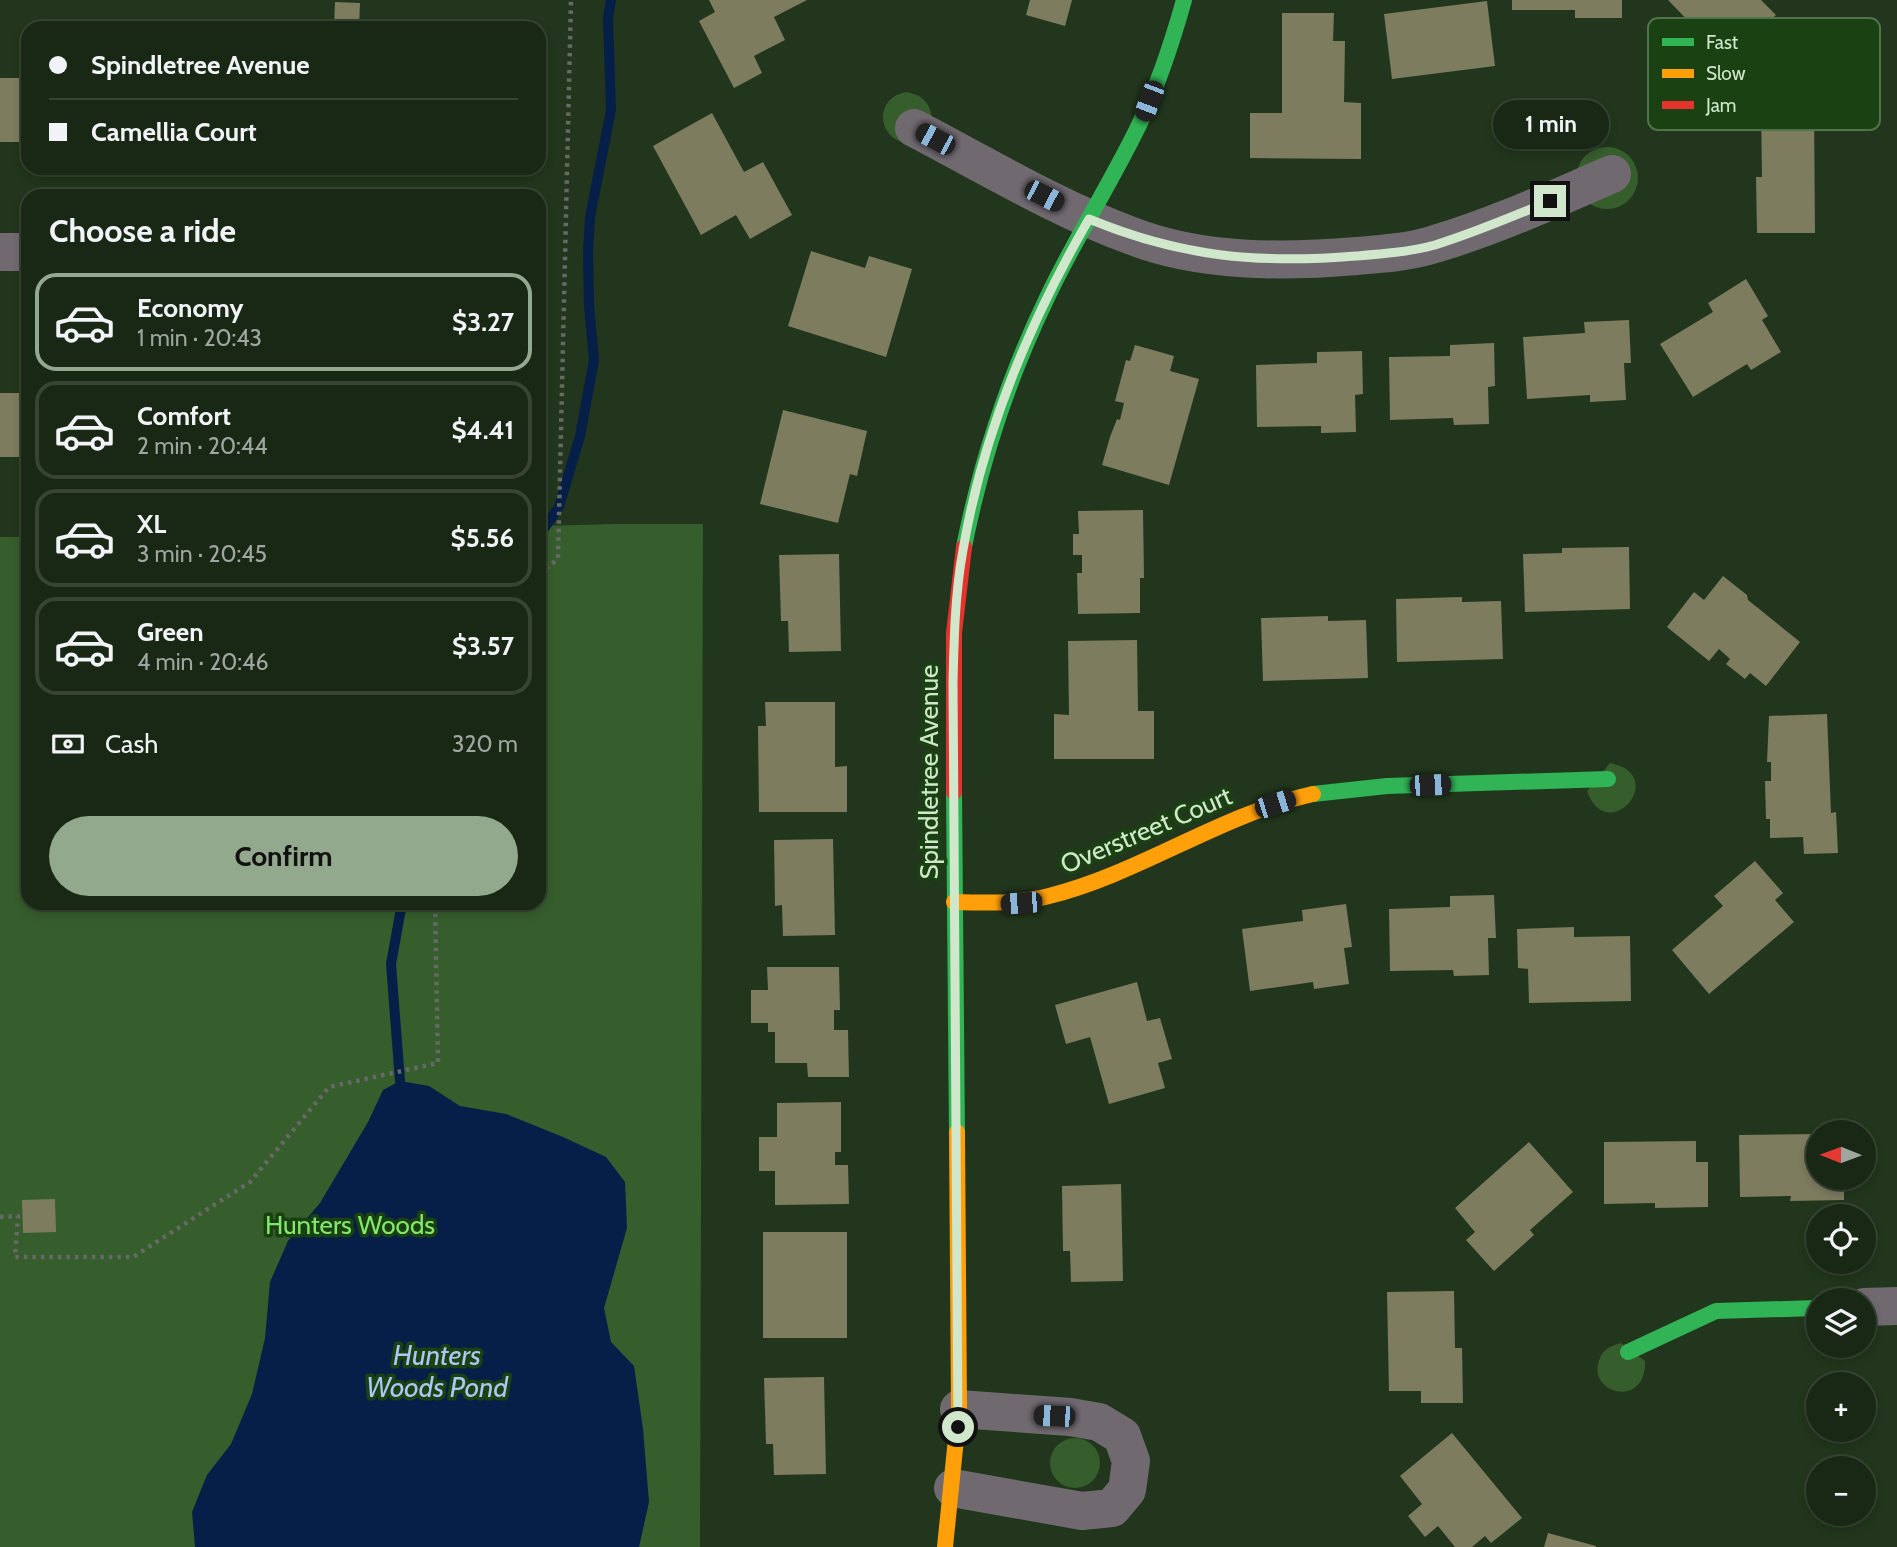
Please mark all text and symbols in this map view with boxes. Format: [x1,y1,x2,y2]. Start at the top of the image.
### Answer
legend [1648,18,1880,130]
text: Fast [1706,31,1739,54]
text: Spindletree Avenue [91,49,310,81]
text: Slow [1706,62,1746,85]
car [1132,78,1167,124]
text: Jam [1705,94,1736,117]
callout: 1 min [1492,100,1608,148]
text: 1 min [1525,110,1577,138]
text: Camellia Court [91,116,257,148]
car [912,120,959,158]
car [1021,177,1068,215]
route end [1534,185,1566,217]
text: Choose a ride [49,211,236,250]
icon: car [53,291,116,354]
text: Economy [137,292,243,324]
text: $3.27 [452,306,514,338]
text: 1 min · 20:43 [137,324,262,352]
icon: car [53,399,116,462]
text: Comfort [137,400,231,432]
text: $4.41 [451,414,514,446]
text: 2 min · 20:44 [137,432,267,460]
icon: car [53,507,116,570]
text: XL [137,508,166,540]
text: $5.56 [451,522,514,554]
text: 3 min · 20:45 [137,540,267,568]
icon: car [53,615,116,678]
text: Green [137,616,204,648]
text: $3.57 [452,630,514,662]
text: 4 min · 20:46 [137,648,268,676]
street label: Spindletree Avenue [913,665,945,879]
icon: cash [49,725,87,763]
text: Cash [105,728,158,760]
text: 320 m [452,730,518,758]
car [1409,774,1452,796]
street label: Overstreet Court [1055,779,1237,881]
car [1252,788,1299,820]
button: Confirm [49,816,518,896]
car [1000,891,1043,915]
north arrow [1806,1120,1876,1190]
map controls [1806,1120,1876,1526]
button: locate [1806,1204,1876,1274]
park label: Hunters Woods [265,1209,435,1241]
button: layers [1806,1288,1876,1358]
water label: Hunters Woods Pond [366,1338,509,1404]
button: + [1806,1372,1876,1442]
car [1033,1405,1076,1427]
route start [942,1411,974,1443]
button: − [1806,1456,1876,1526]

